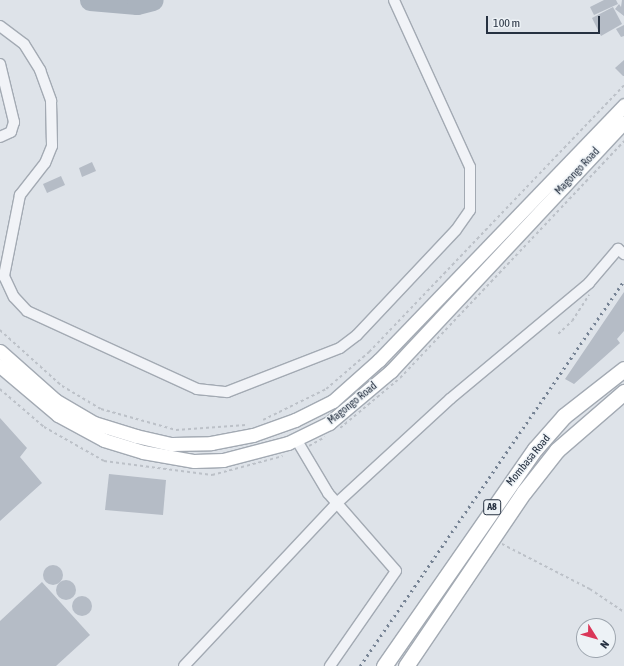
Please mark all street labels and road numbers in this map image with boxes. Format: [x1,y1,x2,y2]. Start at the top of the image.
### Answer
street label: Magongo Road [552,145,602,197]
street label: Magongo Road [325,379,379,427]
street label: Mombasa Road [503,432,553,488]
road number: A8 [483,499,501,515]

